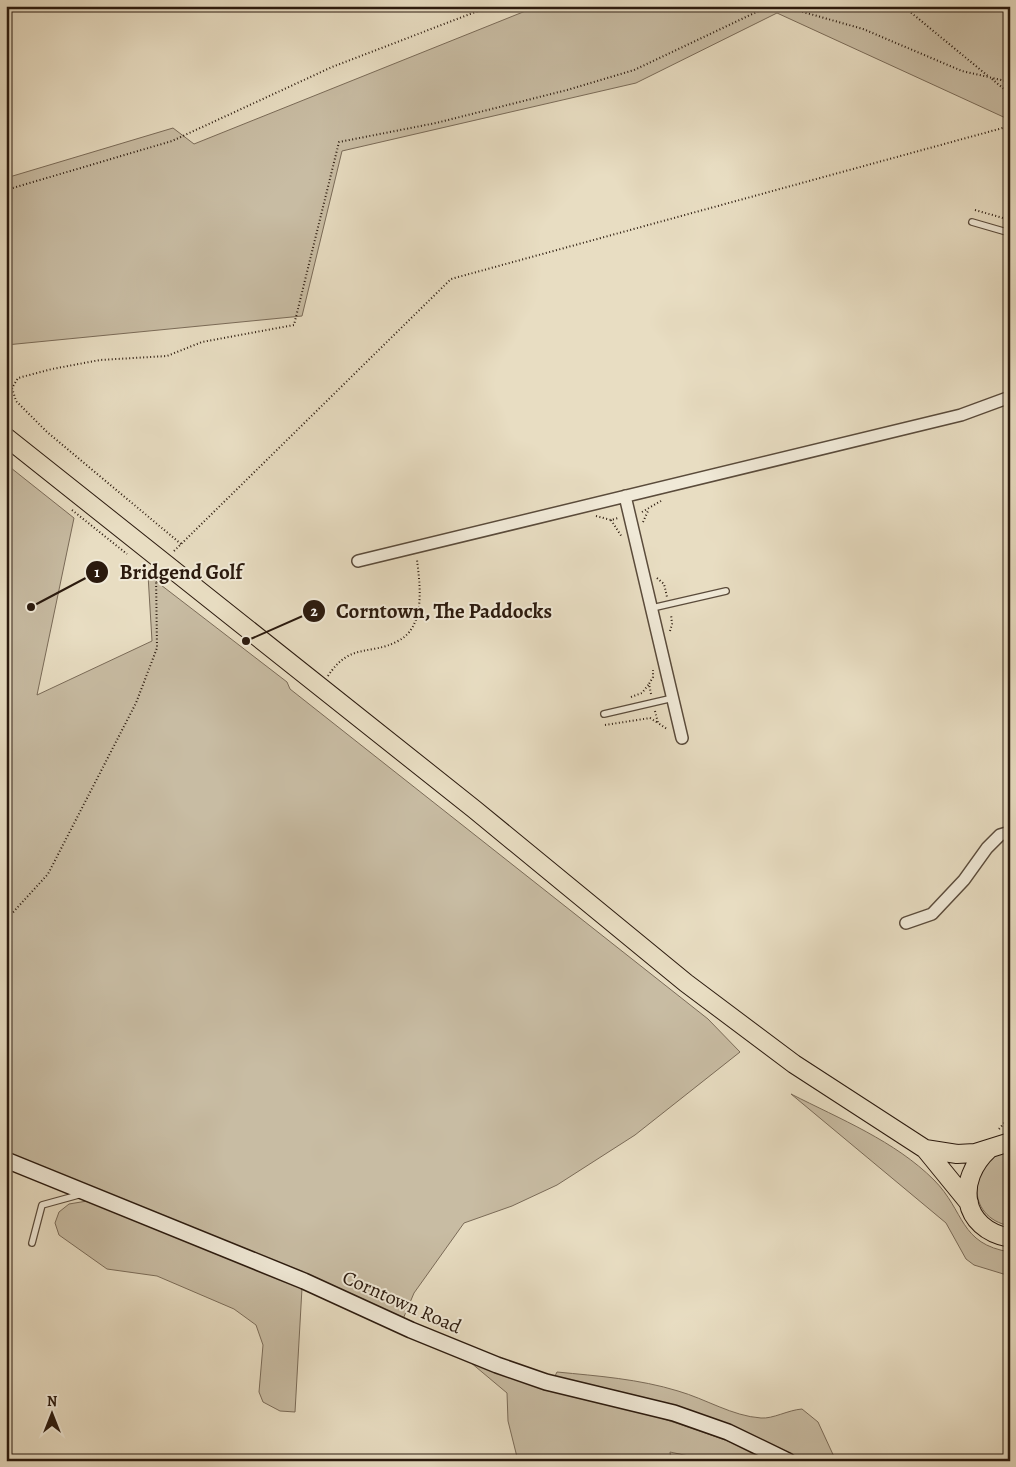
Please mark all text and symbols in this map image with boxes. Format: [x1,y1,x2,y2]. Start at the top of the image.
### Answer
callout: Bridgend Golf [84,554,252,590]
text: Bridgend Golf [119,558,245,586]
text: 1 [94,562,100,582]
callout: Corntown, The Paddocks [301,593,563,629]
text: Corntown, The Paddocks [336,597,552,625]
text: 2 [310,601,318,621]
street label: Corntown Road [338,1264,466,1340]
north arrow [28,1390,78,1440]
text: N [47,1392,57,1411]

